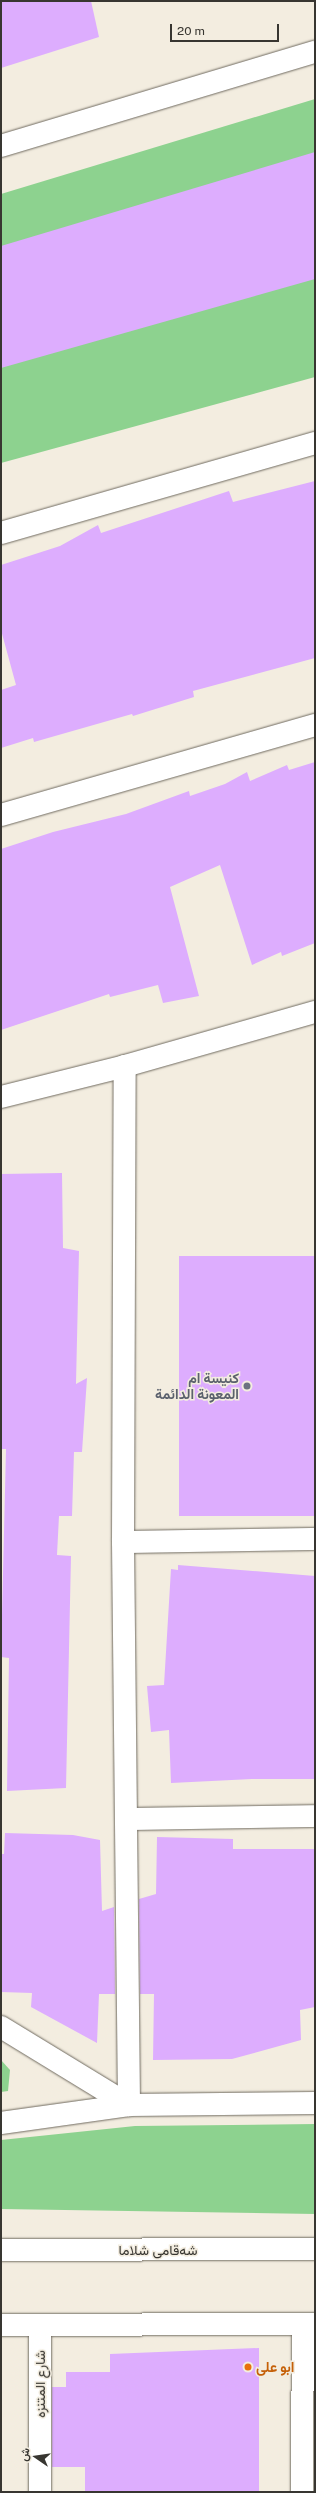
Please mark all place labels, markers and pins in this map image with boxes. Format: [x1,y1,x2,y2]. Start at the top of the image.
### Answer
place label: كنيسة ام المعونة الدائمة [155,1370,239,1402]
marker: كنيسة ام المعونة الدائمة [242,1381,252,1391]
place label: ابو علی [256,2359,294,2375]
marker: ابو علی [243,2362,253,2372]

